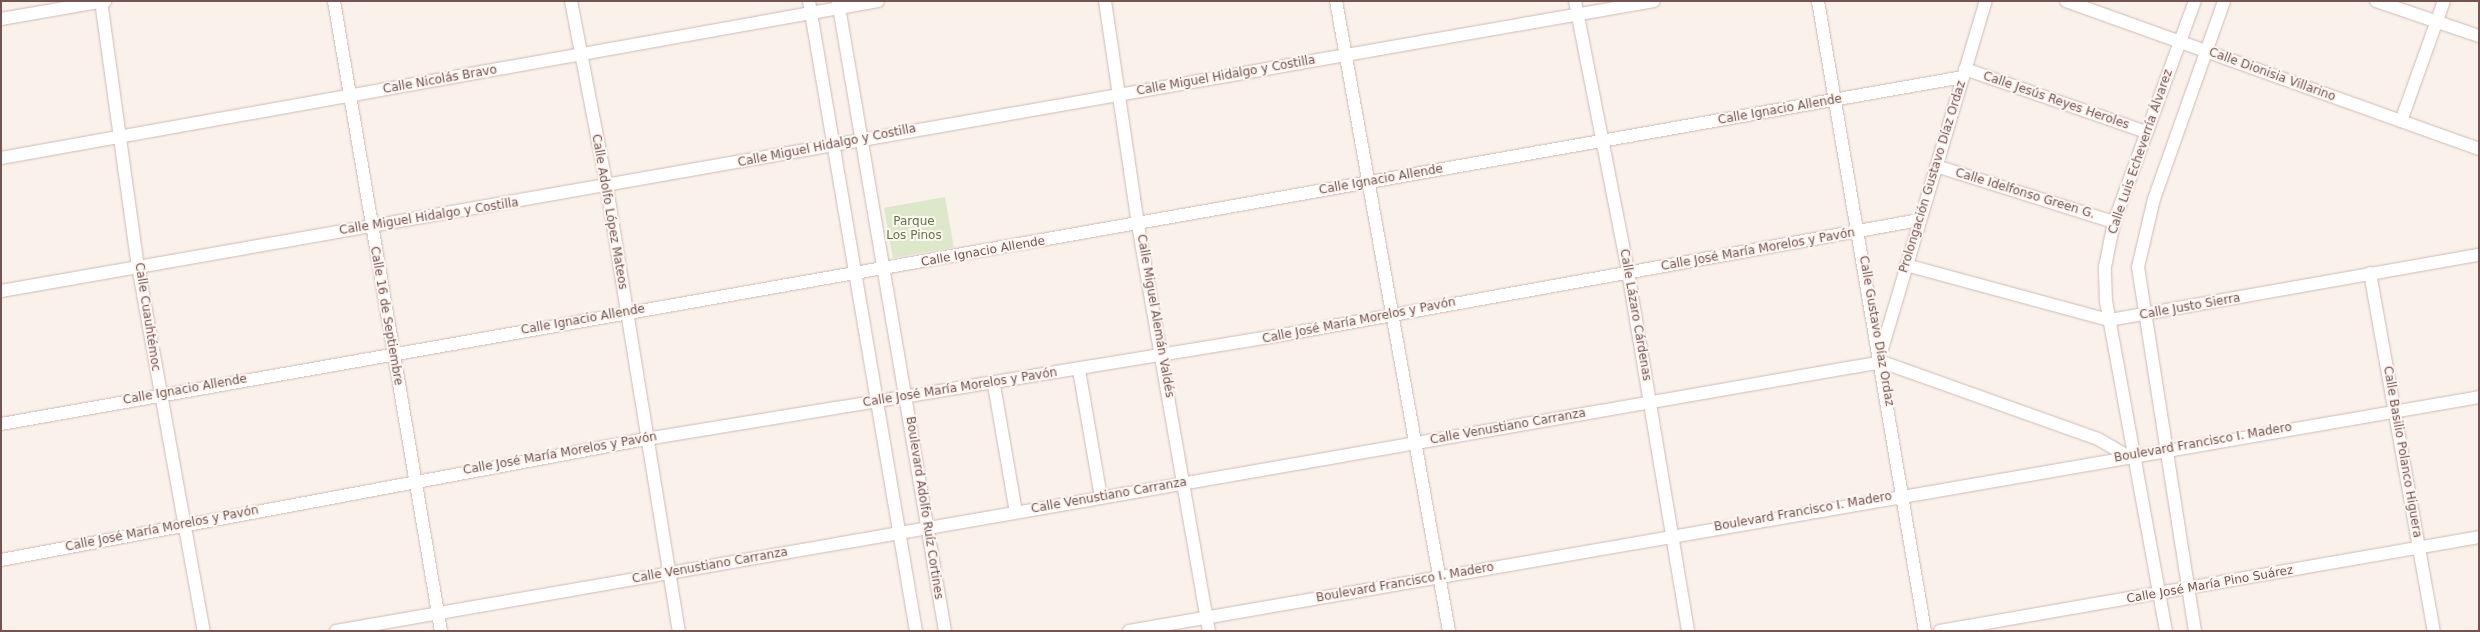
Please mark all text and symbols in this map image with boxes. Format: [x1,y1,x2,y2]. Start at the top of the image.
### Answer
street label: Calle Dionisia Villarino [2207,45,2337,105]
street label: Calle Miguel Hidalgo y Costilla [1135,53,1317,99]
street label: Calle Nicolás Bravo [382,63,498,97]
street label: Calle Luis Echeverría Álvarez [2106,68,2176,236]
street label: Calle Jesús Reyes Heroles [1981,69,2131,133]
street label: Prolongación Gustavo Díaz Ordaz [1897,79,1969,275]
street label: Calle Ignacio Allende [1717,92,1843,128]
street label: Calle Miguel Hidalgo y Costilla [737,122,917,170]
street label: Calle Adolfo López Mateos [588,133,630,291]
street label: Calle Ignacio Allende [1318,162,1444,198]
street label: Calle Idelfonso Green G. [1953,166,2097,222]
street label: Calle Miguel Hidalgo y Costilla [338,196,520,238]
park label: Parque Los Pinos [886,215,942,243]
street label: Calle José María Morelos y Pavón [1660,226,1856,274]
street label: Calle Miguel Alemán Valdés [1134,233,1176,399]
street label: Calle Ignacio Allende [920,234,1046,270]
street label: Calle 16 de Septiembre [367,245,405,387]
street label: Calle Lázaro Cárdenas [1616,248,1654,382]
street label: Calle Gustavo Díaz Ordaz [1856,255,1896,407]
street label: Calle Cuauhtémoc [131,262,163,372]
street label: Calle Justo Sierra [2138,291,2242,323]
street label: Calle José María Morelos y Pavón [1261,295,1457,347]
street label: Calle Ignacio Allende [520,302,646,338]
street label: Calle Basilio Polanco Higuera [2380,365,2424,539]
street label: Calle José María Morelos y Pavón [862,366,1058,410]
street label: Calle Ignacio Allende [122,372,248,408]
street label: Calle Venustiano Carranza [1429,406,1587,448]
street label: Boulevard Adolfo Ruíz Cortines [902,416,946,600]
street label: Boulevard Francisco I. Madero [2113,420,2293,466]
street label: Calle José María Morelos y Pavón [462,430,658,478]
street label: Calle Venustiano Carranza [1030,475,1188,517]
street label: Boulevard Francisco I. Madero [1713,489,1893,535]
street label: Calle José María Morelos y Pavón [64,503,260,555]
street label: Calle Venustiano Carranza [631,545,789,587]
street label: Boulevard Francisco I. Madero [1315,560,1495,606]
street label: Calle José María Pino Suárez [2126,563,2294,607]

